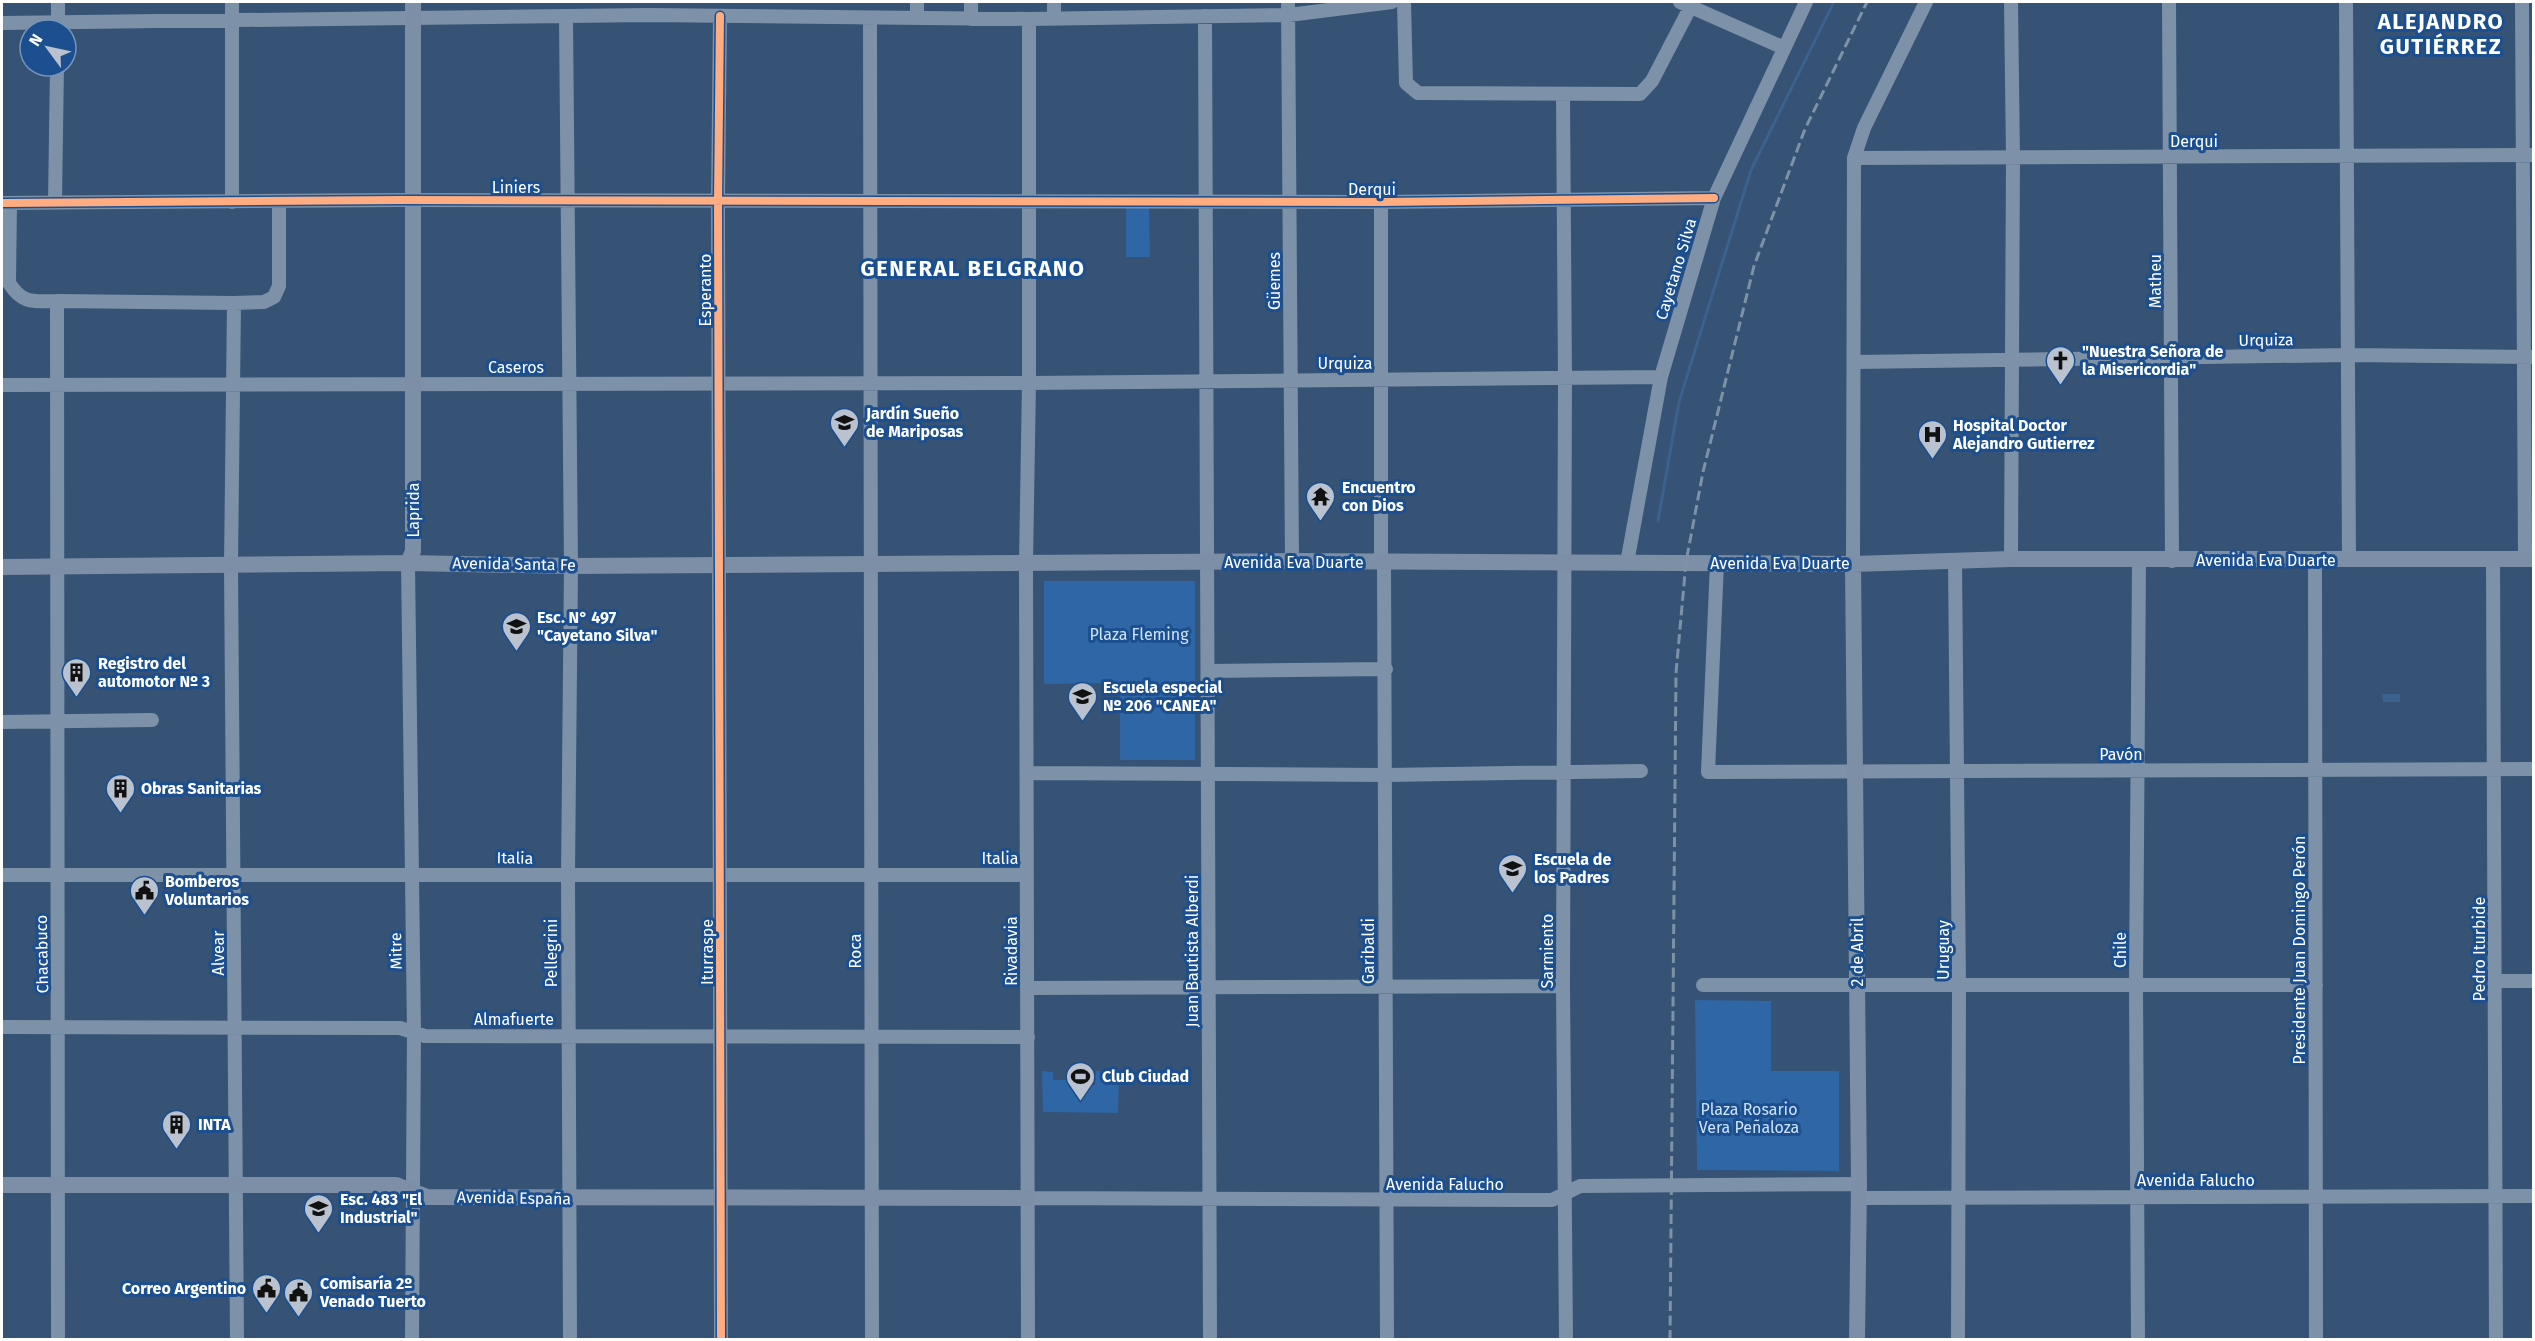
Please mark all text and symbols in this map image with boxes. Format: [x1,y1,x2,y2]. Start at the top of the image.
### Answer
district label: ALEJANDRO GUTIÉRREZ [2377,8,2504,60]
north arrow [18,18,78,78]
text: N [25,30,47,50]
street label: Derqui [2170,132,2218,151]
street label: Liniers [492,178,540,197]
street label: Derqui [1348,180,1396,199]
street label: Cayetano Silva [1652,216,1700,322]
street label: Güemes [1265,252,1284,310]
street label: Esperanto [696,254,715,326]
street label: Matheu [2146,254,2165,308]
district label: GENERAL BELGRANO [860,255,1086,282]
street label: Urquiza [2238,330,2294,350]
place label: "Nuestra Señora de la Misericordia" [2082,342,2224,379]
church icon: "Nuestra Señora de la Misericordia" [2045,344,2077,386]
street label: Urquiza [1317,354,1373,373]
street label: Caseros [488,358,544,377]
place label: Jardín Sueño de Mariposas [865,404,964,441]
school or university icon: Jardín Sueño de Mariposas [829,406,861,448]
place label: Hospital Doctor Alejandro Gutierrez [1952,416,2095,453]
hospital icon: Hospital Doctor Alejandro Gutierrez [1916,418,1948,460]
place label: Encuentro con Dios [1342,478,1416,515]
temple icon: Encuentro con Dios [1305,480,1337,522]
street label: Laprida [404,483,423,537]
street label: Avenida Eva Duarte [2196,551,2336,570]
street label: Avenida Santa Fe [452,553,576,575]
street label: Avenida Eva Duarte [1224,553,1364,572]
street label: Avenida Eva Duarte [1710,554,1850,573]
place label: Esc. N° 497 "Cayetano Silva" [537,608,657,645]
school or university icon: Esc. N° 497 "Cayetano Silva" [500,610,532,652]
park label: Plaza Fleming [1089,625,1189,644]
place label: Registro del automotor Nº 3 [98,654,210,691]
building icon: Registro del automotor Nº 3 [61,656,93,698]
place label: Escuela especial Nº 206 "CANEA" [1103,678,1223,715]
school or university icon: Escuela especial Nº 206 "CANEA" [1066,680,1098,722]
street label: Pavón [2099,745,2143,764]
building icon: Obras Sanitarias [104,772,136,814]
place label: Obras Sanitarias [141,779,262,798]
street label: Presidente Juan Domingo Perón [2290,836,2309,1064]
street label: Italia [496,848,534,868]
street label: Italia [982,849,1018,868]
place label: Escuela de los Padres [1534,850,1611,887]
school or university icon: Escuela de los Padres [1497,852,1529,894]
place label: Bomberos Voluntarios [164,872,249,909]
public building icon: Bomberos Voluntarios [128,874,160,916]
street label: Juan Bautista Alberdi [1183,875,1202,1027]
street label: Pedro Iturbide [2470,897,2489,1001]
street label: Sarmiento [1538,914,1557,988]
street label: Chacabuco [32,915,52,993]
street label: Rivadavia [1002,916,1021,986]
street label: 2 de Abril [1848,917,1867,986]
street label: Garibaldi [1359,918,1378,984]
street label: Pellegrini [542,919,561,987]
street label: Iturraspe [698,919,717,985]
street label: Uruguay [1934,920,1953,980]
street label: Alvear [209,930,228,975]
street label: Mitre [386,932,406,970]
street label: Chile [2111,932,2130,968]
street label: Roca [846,934,865,968]
street label: Almafuerte [474,1010,554,1029]
sports icon: Club Ciudad [1065,1060,1097,1102]
place label: Club Ciudad [1102,1067,1189,1086]
park label: Plaza Rosario Vera Peñaloza [1699,1100,1799,1137]
building icon: INTA [161,1108,193,1150]
place label: INTA [198,1115,231,1134]
street label: Avenida Falucho [2137,1171,2255,1190]
street label: Avenida Falucho [1386,1175,1504,1194]
street label: Avenida España [457,1188,571,1208]
place label: Esc. 483 "El Industrial" [340,1190,422,1227]
school or university icon: Esc. 483 "El Industrial" [303,1192,335,1234]
public building icon: Correo Argentino [251,1272,283,1314]
place label: Comisaría 2º Venado Tuerto [319,1274,426,1311]
public building icon: Comisaría 2º Venado Tuerto [283,1276,315,1318]
place label: Correo Argentino [122,1279,246,1298]

